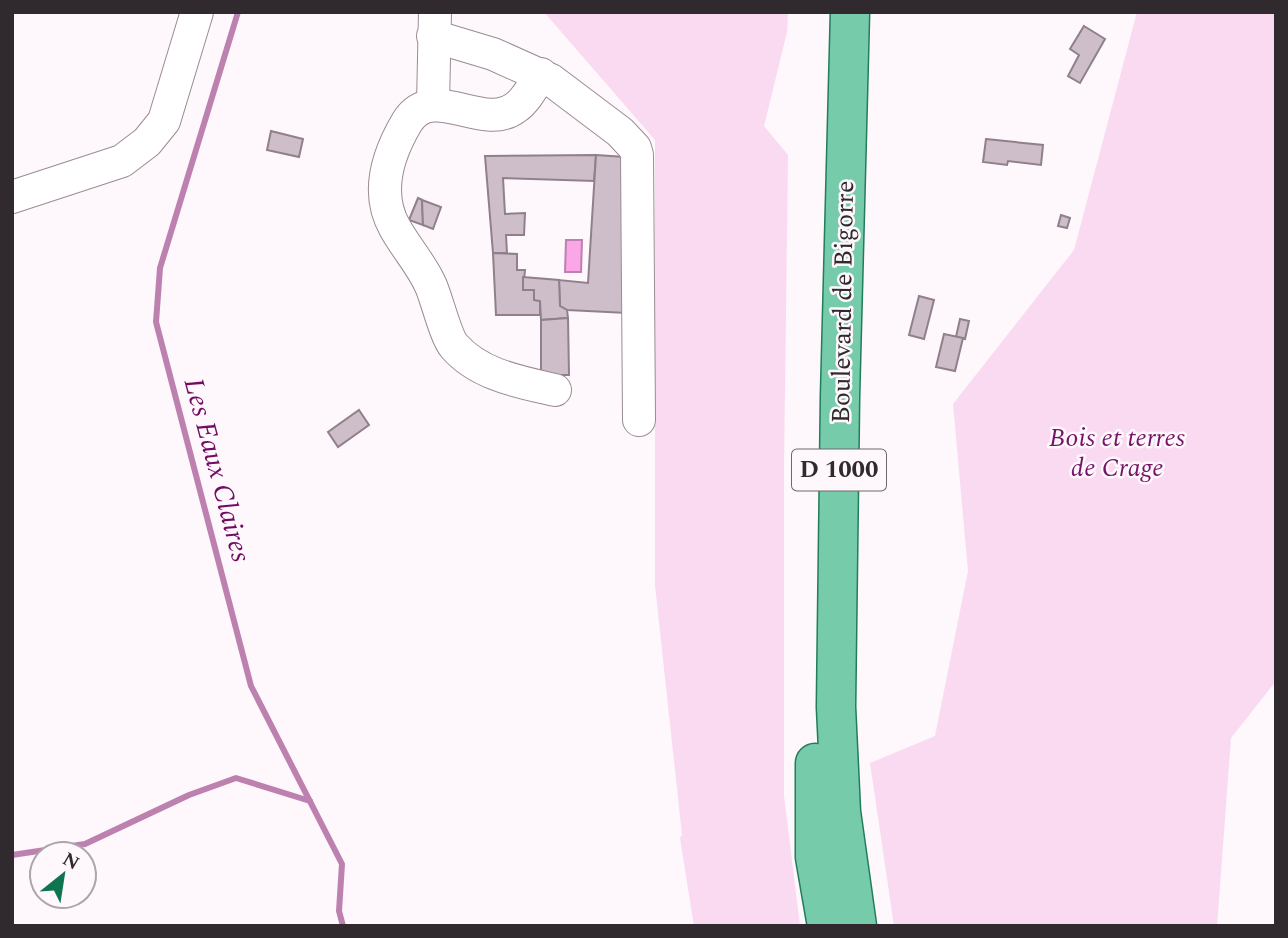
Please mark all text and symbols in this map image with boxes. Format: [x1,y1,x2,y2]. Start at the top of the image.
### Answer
street label: Boulevard de Bigorre [821,180,865,424]
water label: Les Eaux Claires [172,373,262,567]
park label: Bois et terres de Crage [1049,418,1185,488]
road number: D 1000 [792,449,886,490]
north arrow [28,840,98,910]
text: N [57,845,85,878]

